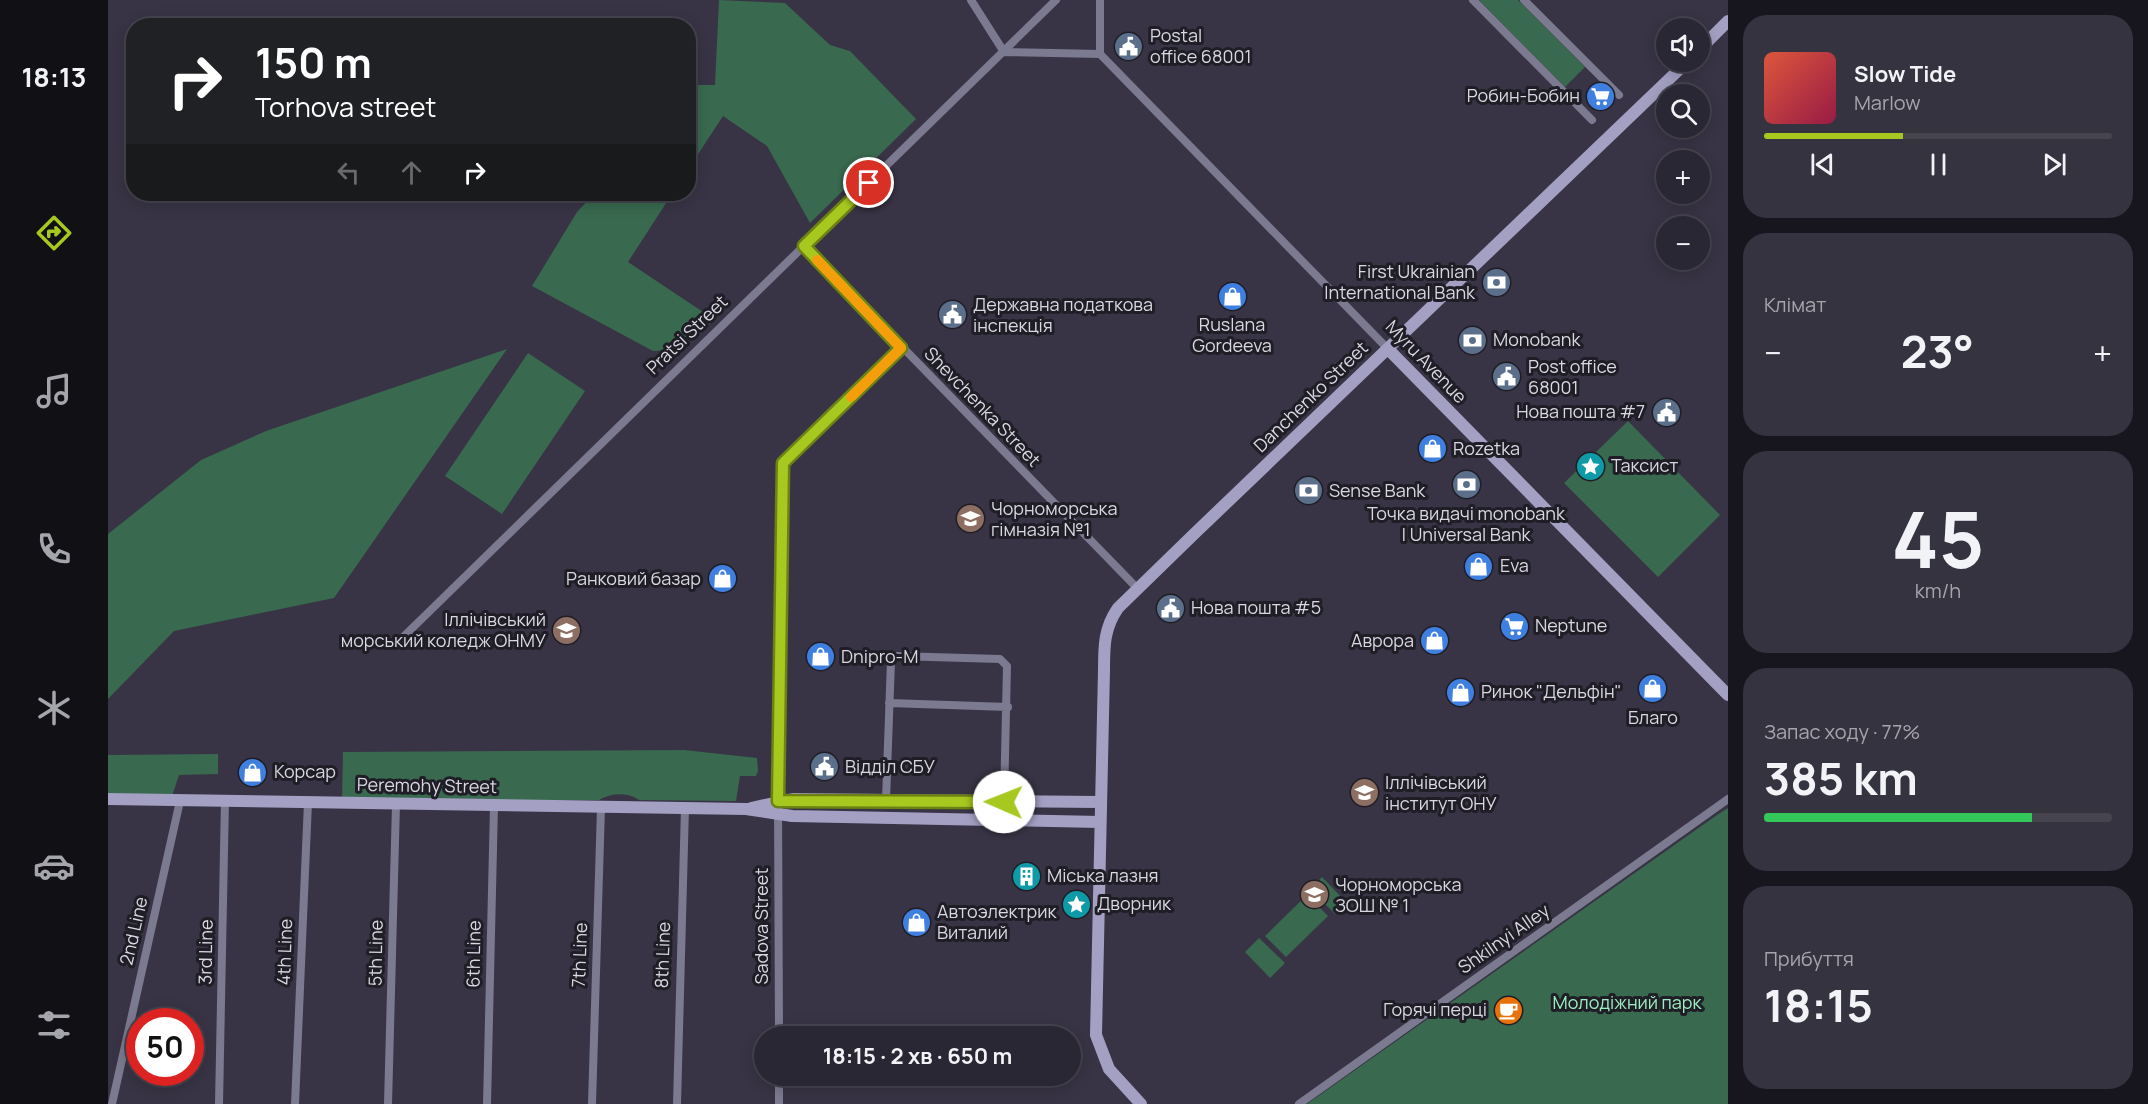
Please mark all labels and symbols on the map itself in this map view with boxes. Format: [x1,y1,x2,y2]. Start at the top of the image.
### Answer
place label: Postal office 68001 [1150,23,1251,68]
public building icon: Postal office 68001 [1113,30,1145,62]
supermarket icon: Робин-Бобин [1585,80,1617,112]
place label: Робин-Бобин [1467,83,1580,107]
pin [843,157,894,208]
place label: First Ukrainian International Bank [1324,259,1476,304]
bank icon: First Ukrainian International Bank [1480,266,1512,298]
shop icon: Ruslana Gordeeva [1216,280,1248,312]
street label: Pratsi Street [640,289,732,379]
place label: Державна податкова інспекція [973,292,1153,337]
public building icon: Державна податкова інспекція [936,299,968,331]
place label: Ruslana Gordeeva [1192,312,1272,357]
street label: Myru Avenue [1381,314,1473,408]
bank icon: Monobank [1456,324,1488,356]
place label: Monobank [1493,327,1581,351]
street label: Danchenko Street [1248,335,1373,457]
street label: Shevchenka Street [919,341,1046,471]
place label: Post office 68001 [1528,354,1617,399]
public building icon: Post office 68001 [1491,361,1523,393]
public building icon: Нова пошта #7 [1650,396,1682,428]
place label: Нова пошта #7 [1516,399,1645,423]
shop icon: Rozetka [1416,433,1448,465]
place label: Rozetka [1453,436,1520,460]
place icon: Таксист [1574,450,1606,482]
place label: Таксист [1611,453,1678,477]
bank icon: Точка видачі monobank | Universal Bank [1450,469,1482,501]
bank icon: Sense Bank [1292,475,1324,507]
place label: Sense Bank [1329,478,1426,502]
place label: Чорноморська гімназія №1 [991,496,1118,541]
place label: Точка видачі monobank | Universal Bank [1367,501,1566,546]
school or university icon: Чорноморська гімназія №1 [954,503,986,535]
shop icon: Eva [1463,550,1495,582]
place label: Eva [1500,553,1529,577]
shop icon: Ранковий базар [706,563,738,595]
place label: Ранковий базар [566,566,701,590]
public building icon: Нова пошта #5 [1154,592,1186,624]
place label: Нова пошта #5 [1191,595,1321,619]
place label: Іллічівський морський коледж ОНМУ [341,607,546,652]
supermarket icon: Neptune [1498,610,1530,642]
place label: Neptune [1535,613,1607,637]
school or university icon: Іллічівський морський коледж ОНМУ [551,614,583,646]
shop icon: Аврора [1419,625,1451,657]
place label: Аврора [1351,628,1414,652]
shop icon: Dnipro-M [804,641,836,673]
place label: Dnipro-M [841,644,918,668]
shop icon: Благо [1637,673,1669,705]
shop icon: Ринок "Дельфін" [1444,676,1476,708]
place label: Ринок "Дельфін" [1481,679,1622,703]
place label: Благо [1628,705,1678,729]
public building icon: Відділ СБУ [808,751,840,783]
place label: Відділ СБУ [845,754,935,778]
shop icon: Корсар [237,756,269,788]
place label: Корсар [274,759,336,783]
position arrow [972,770,1036,834]
place label: Іллічівський інститут ОНУ [1385,770,1497,815]
street label: Peremohy Street [357,772,497,798]
school or university icon: Іллічівський інститут ОНУ [1348,777,1380,809]
building icon: Міська лазня [1010,860,1042,892]
place label: Міська лазня [1047,863,1159,887]
street label: Sadova Street [749,867,773,985]
place label: Чорноморська ЗОШ № 1 [1335,872,1462,917]
school or university icon: Чорноморська ЗОШ № 1 [1298,879,1330,911]
place icon: Дворник [1060,888,1092,920]
place label: Дворник [1097,891,1172,915]
street label: 2nd Line [113,894,153,967]
street label: Shkilnyi Alley [1453,898,1554,979]
place label: Автоэлектрик Виталий [937,899,1057,944]
shop icon: Автоэлектрик Виталий [900,906,932,938]
street label: 4th Line [271,918,297,986]
street label: 3rd Line [192,919,218,985]
street label: 5th Line [362,920,388,986]
street label: 6th Line [460,920,486,988]
street label: 8th Line [649,921,675,989]
street label: 7th Line [566,922,592,988]
park label: Молодіжний парк [1553,990,1703,1014]
cafe icon: Горячі перці [1492,994,1524,1026]
place label: Горячі перці [1383,997,1487,1021]
speed limit sign: 50 [126,1008,204,1086]

